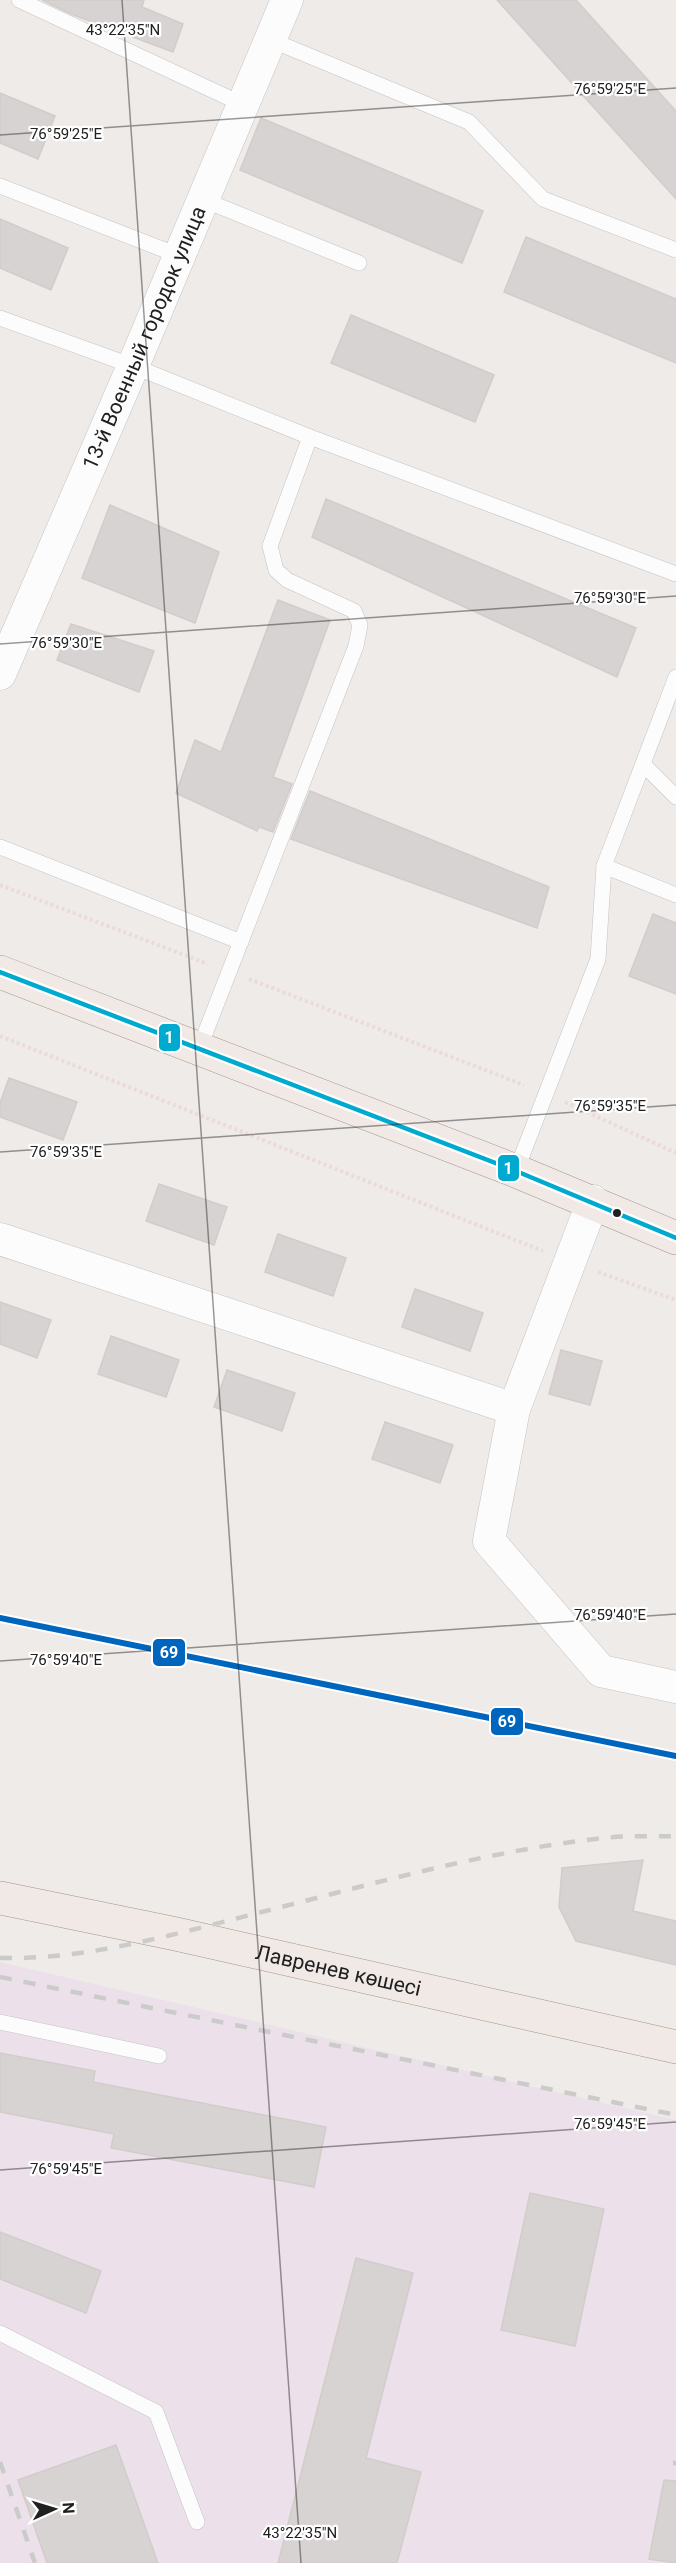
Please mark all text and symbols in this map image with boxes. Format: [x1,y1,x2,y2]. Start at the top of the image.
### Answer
text: 43°22'35"N [86,21,160,39]
text: 76°59'25"E [574,80,647,98]
text: 76°59'25"E [30,125,103,143]
street label: 13-й Военный городок улица [78,203,211,473]
text: 76°59'30"E [574,589,647,607]
text: 76°59'30"E [30,634,103,652]
line badge: 1 [158,1023,181,1052]
text: 1 [164,1028,174,1047]
text: 76°59'35"E [574,1097,647,1115]
text: 76°59'35"E [30,1143,103,1161]
line badge: 1 [497,1154,520,1182]
text: 1 [503,1159,513,1178]
unlabelled marker [611,1207,623,1219]
text: 76°59'40"E [574,1606,647,1624]
line badge: 69 [152,1638,186,1667]
text: 69 [160,1643,178,1662]
text: 76°59'40"E [30,1651,103,1669]
line badge: 69 [490,1707,524,1736]
text: 69 [498,1712,516,1731]
street label: Лавренев көшесі [253,1940,423,2001]
text: 76°59'45"E [574,2115,647,2133]
text: 76°59'45"E [30,2160,103,2178]
north arrow [24,2479,84,2539]
text: N [59,2502,78,2514]
text: 43°22'35"N [263,2524,337,2542]

